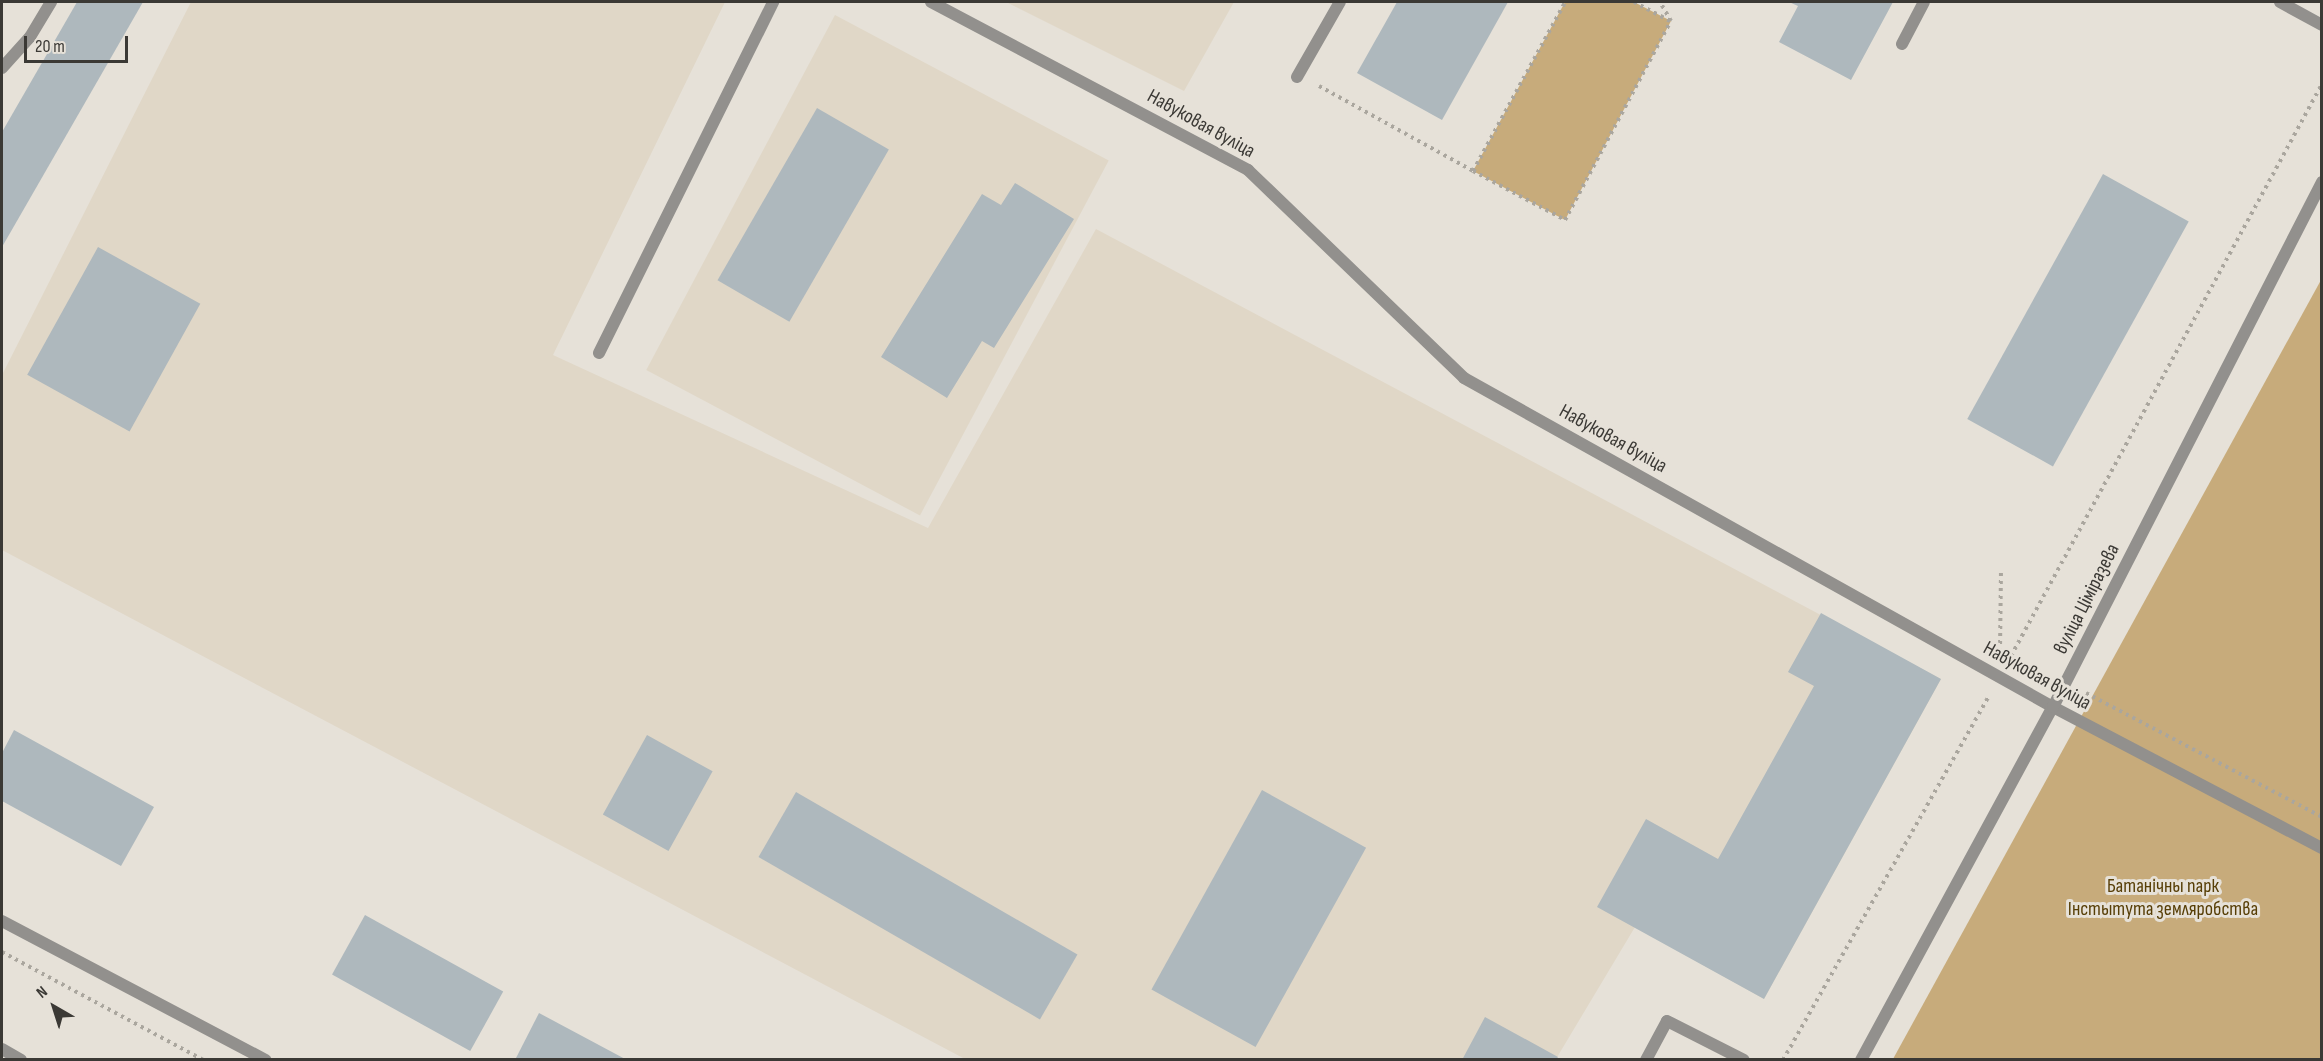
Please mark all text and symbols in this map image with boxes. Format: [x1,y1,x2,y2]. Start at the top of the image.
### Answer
scale bar [27,24,130,62]
text: 20 m [35,36,65,57]
street label: Навуковая вуліца [1143,85,1259,163]
street label: Навуковая вуліца [1555,400,1671,478]
street label: вуліца Ціміразева [2049,540,2125,658]
street label: Навуковая вуліца [1979,637,2095,715]
park label: Батанічны парк Інстытута земляробства [2068,875,2258,922]
north arrow [24,977,84,1037]
text: N [33,983,52,1003]

